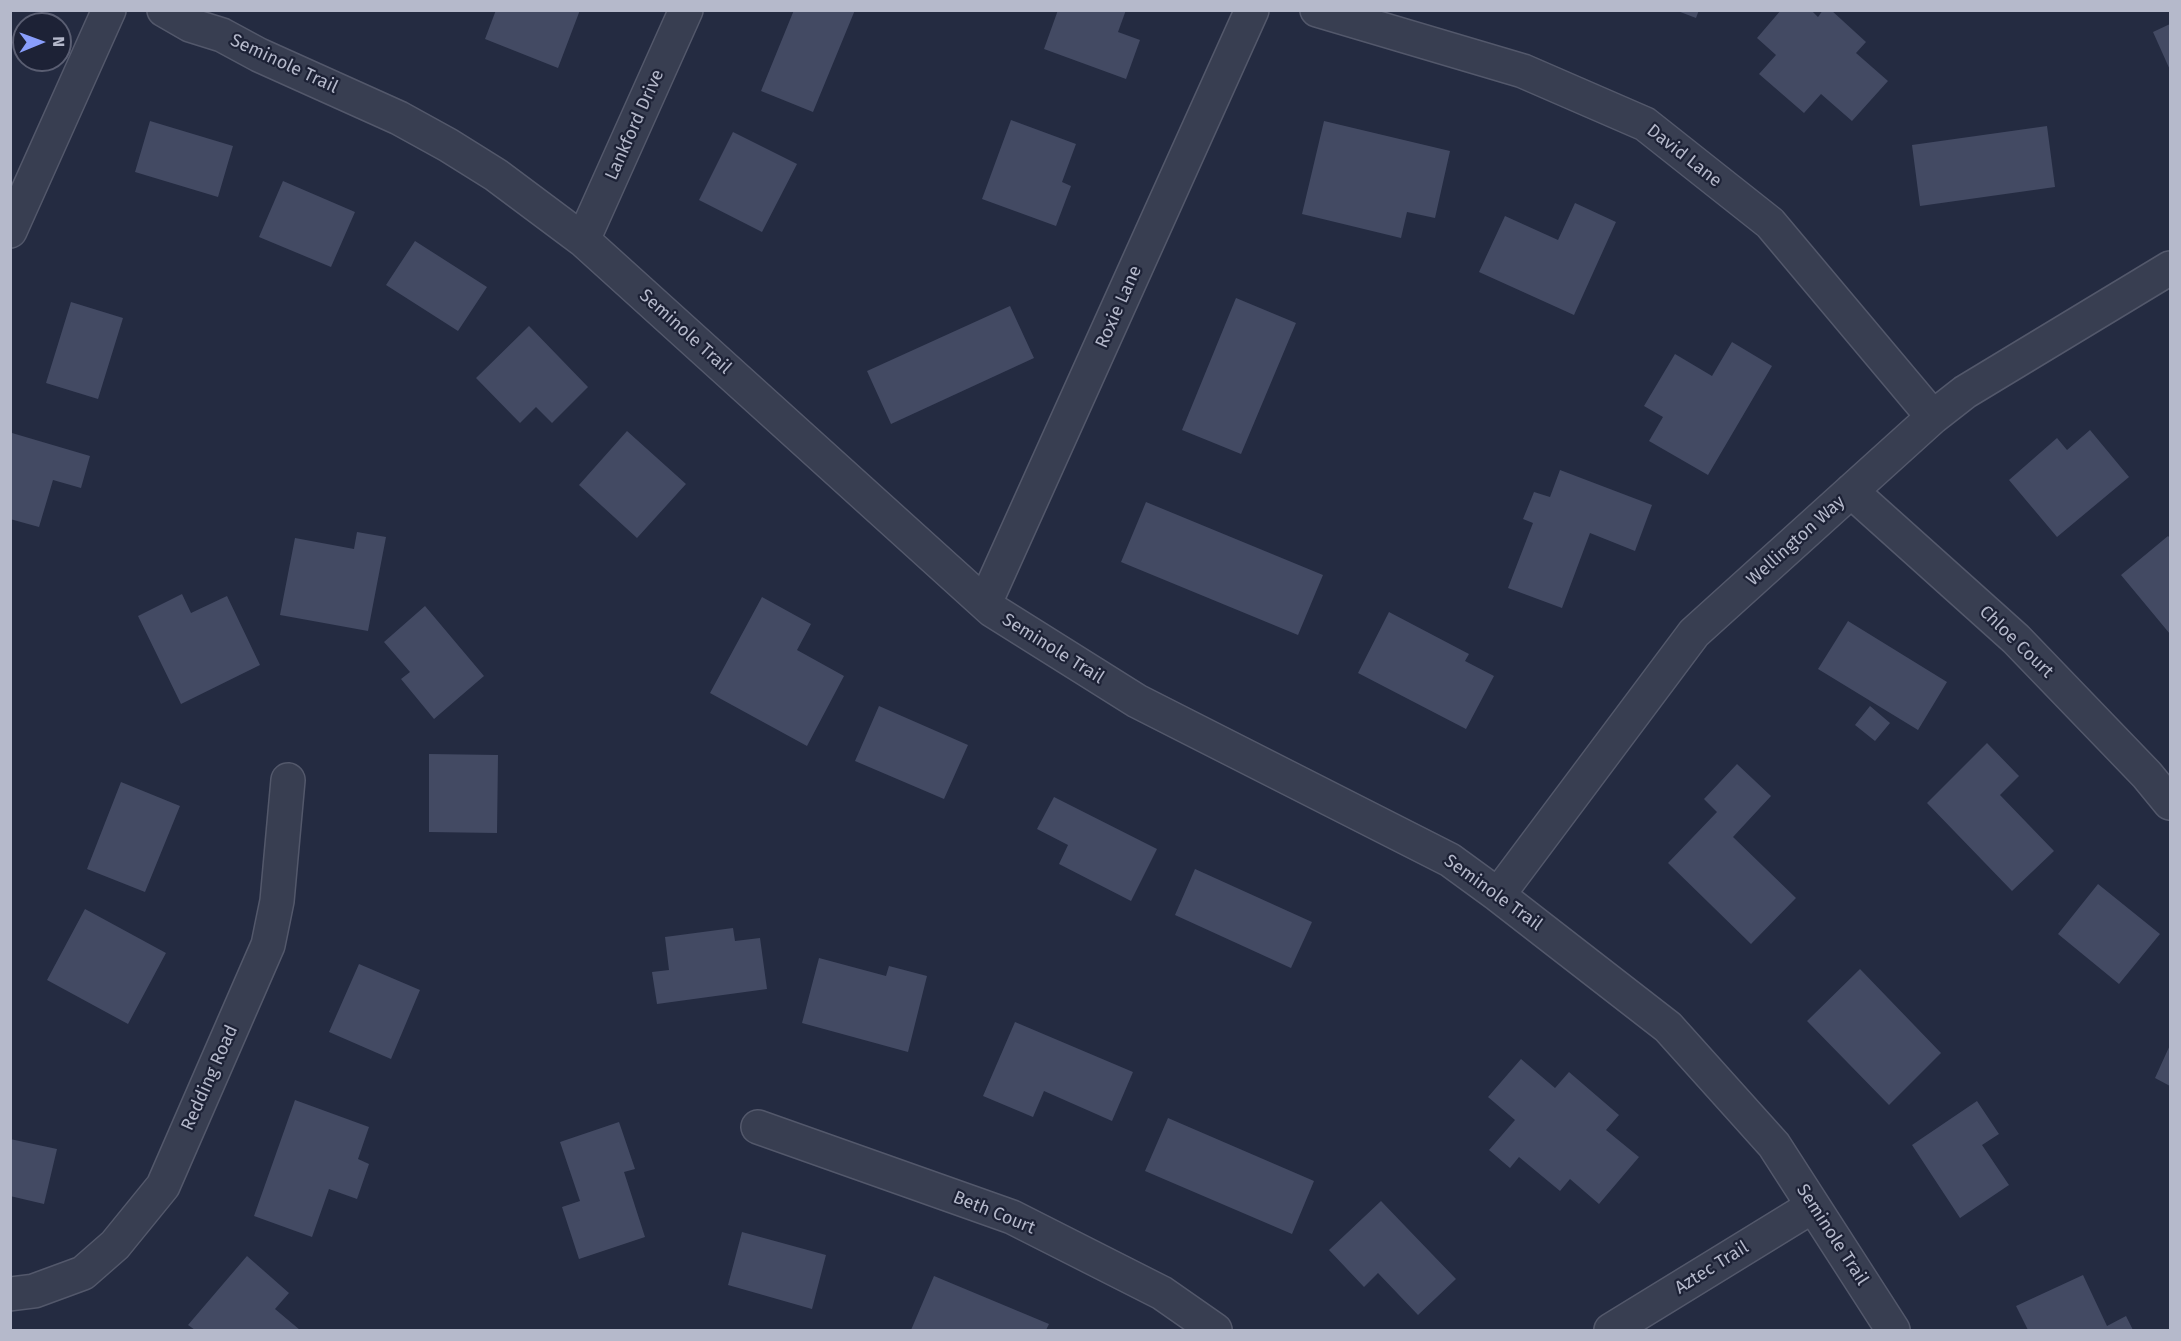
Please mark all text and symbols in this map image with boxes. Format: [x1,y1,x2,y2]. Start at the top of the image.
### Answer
north arrow [12,12,72,72]
street label: Seminole Trail [227,30,341,98]
text: N [49,36,68,47]
street label: Lankford Drive [601,66,669,184]
street label: David Lane [1642,120,1726,192]
street label: Roxie Lane [1091,262,1147,352]
street label: Seminole Trail [635,285,735,379]
street label: Wellington Way [1742,491,1850,591]
street label: Chloe Court [1974,601,2058,683]
street label: Seminole Trail [998,609,1108,689]
street label: Seminole Trail [1440,850,1546,936]
street label: Redding Road [177,1022,243,1134]
street label: Seminole Trail [1791,1180,1873,1290]
street label: Beth Court [950,1187,1038,1239]
street label: Aztec Trail [1671,1237,1753,1299]

